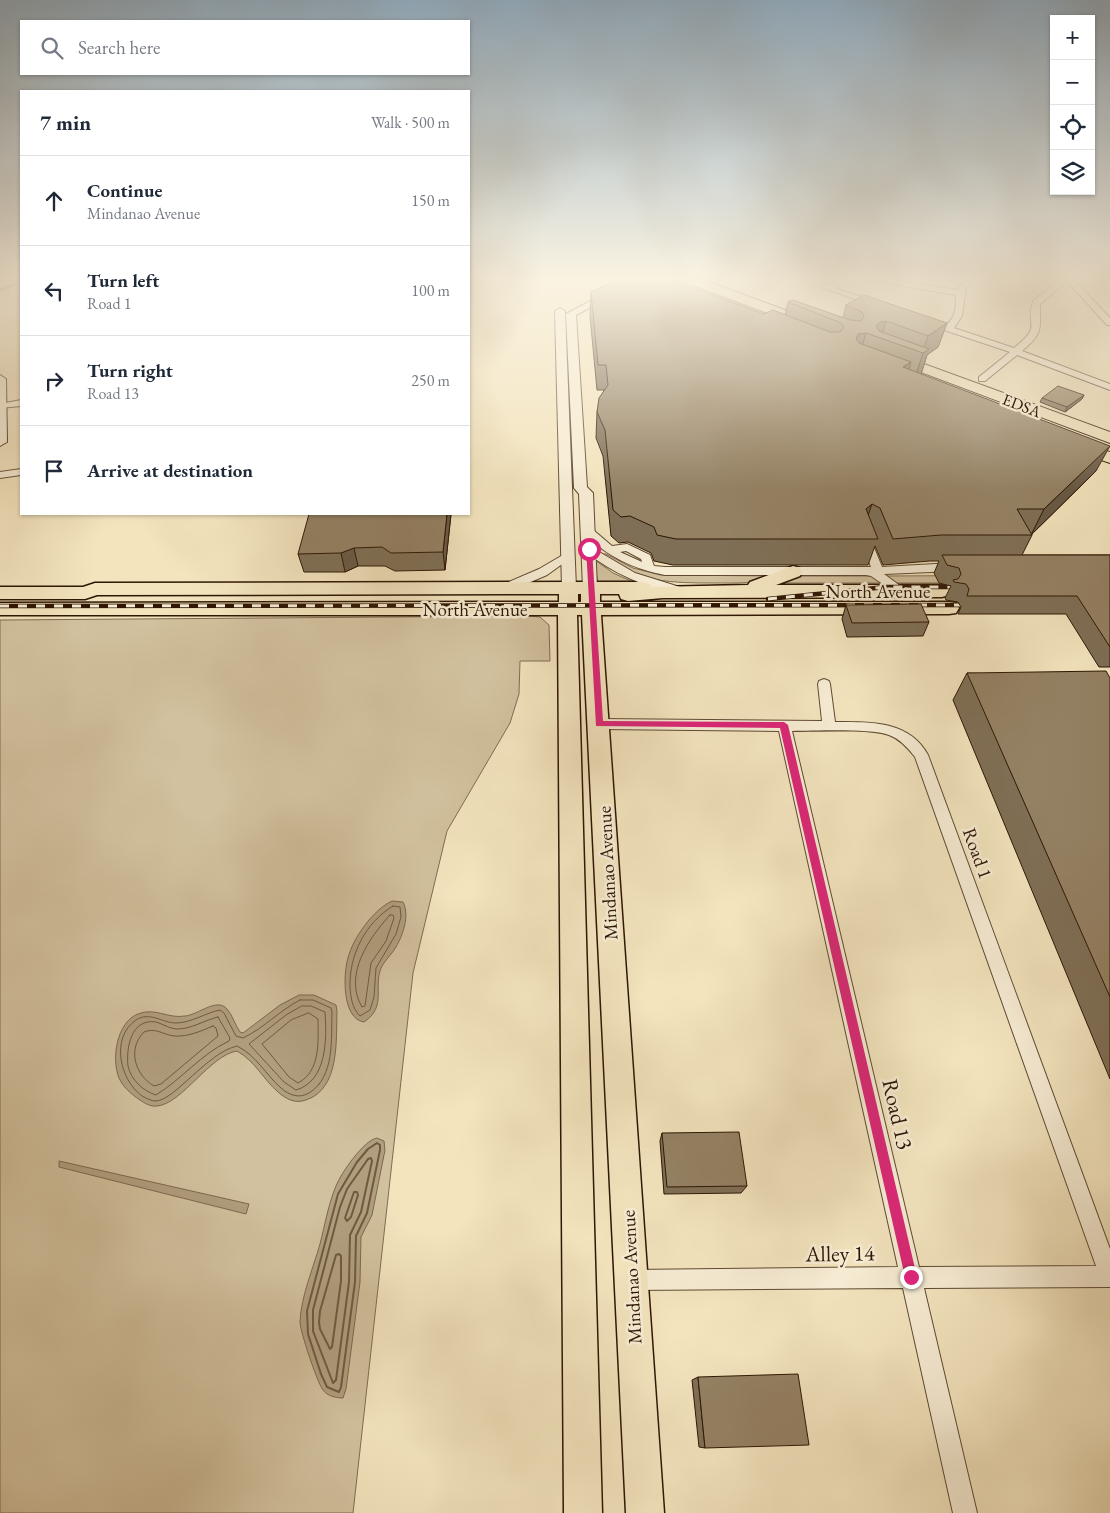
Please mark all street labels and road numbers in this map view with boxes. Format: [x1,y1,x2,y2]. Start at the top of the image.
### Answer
street label: EDSA [1000,389,1045,423]
street label: North Avenue [826,579,930,604]
street label: North Avenue [423,597,527,622]
street label: Mindanao Avenue [592,805,623,941]
street label: Road 1 [957,824,998,882]
street label: Road 13 [875,1076,920,1152]
street label: Mindanao Avenue [616,1209,647,1345]
street label: Alley 14 [804,1238,875,1269]

